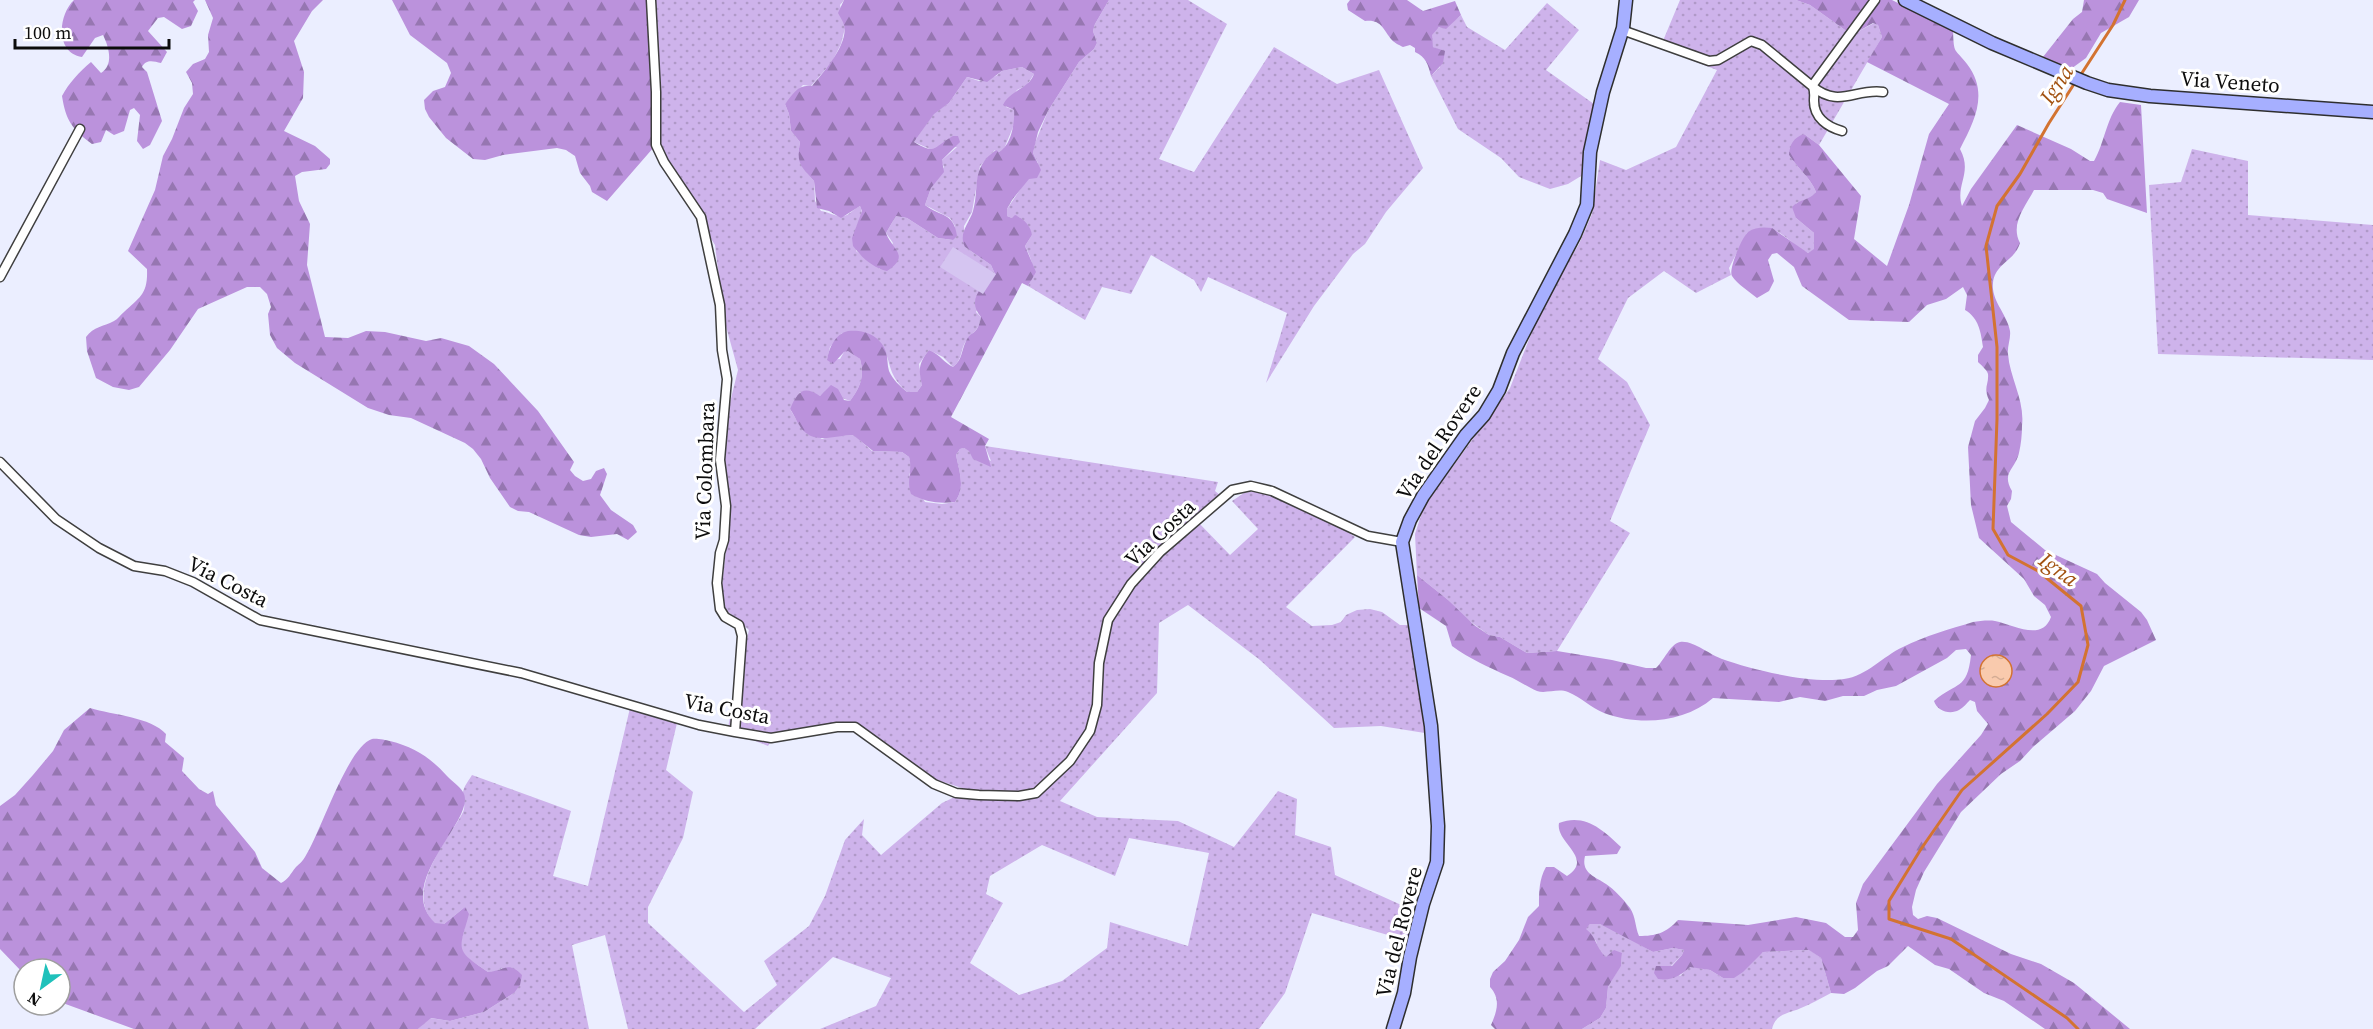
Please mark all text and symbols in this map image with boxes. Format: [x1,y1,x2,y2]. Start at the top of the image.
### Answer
scale bar [15,12,170,50]
text: 100 m [24,20,71,45]
water label: Igna [2031,58,2080,111]
street label: Via Veneto [2179,64,2281,99]
street label: Via del Rovere [1389,378,1488,505]
street label: Via Colombara [688,401,721,541]
street label: Via Costa [1118,492,1202,573]
water label: Igna [2032,544,2085,594]
street label: Via Costa [183,549,274,614]
street label: Via Costa [682,686,773,731]
street label: Via del Rovere [1368,863,1429,1000]
north arrow [12,957,72,1017]
text: N [23,987,45,1012]

